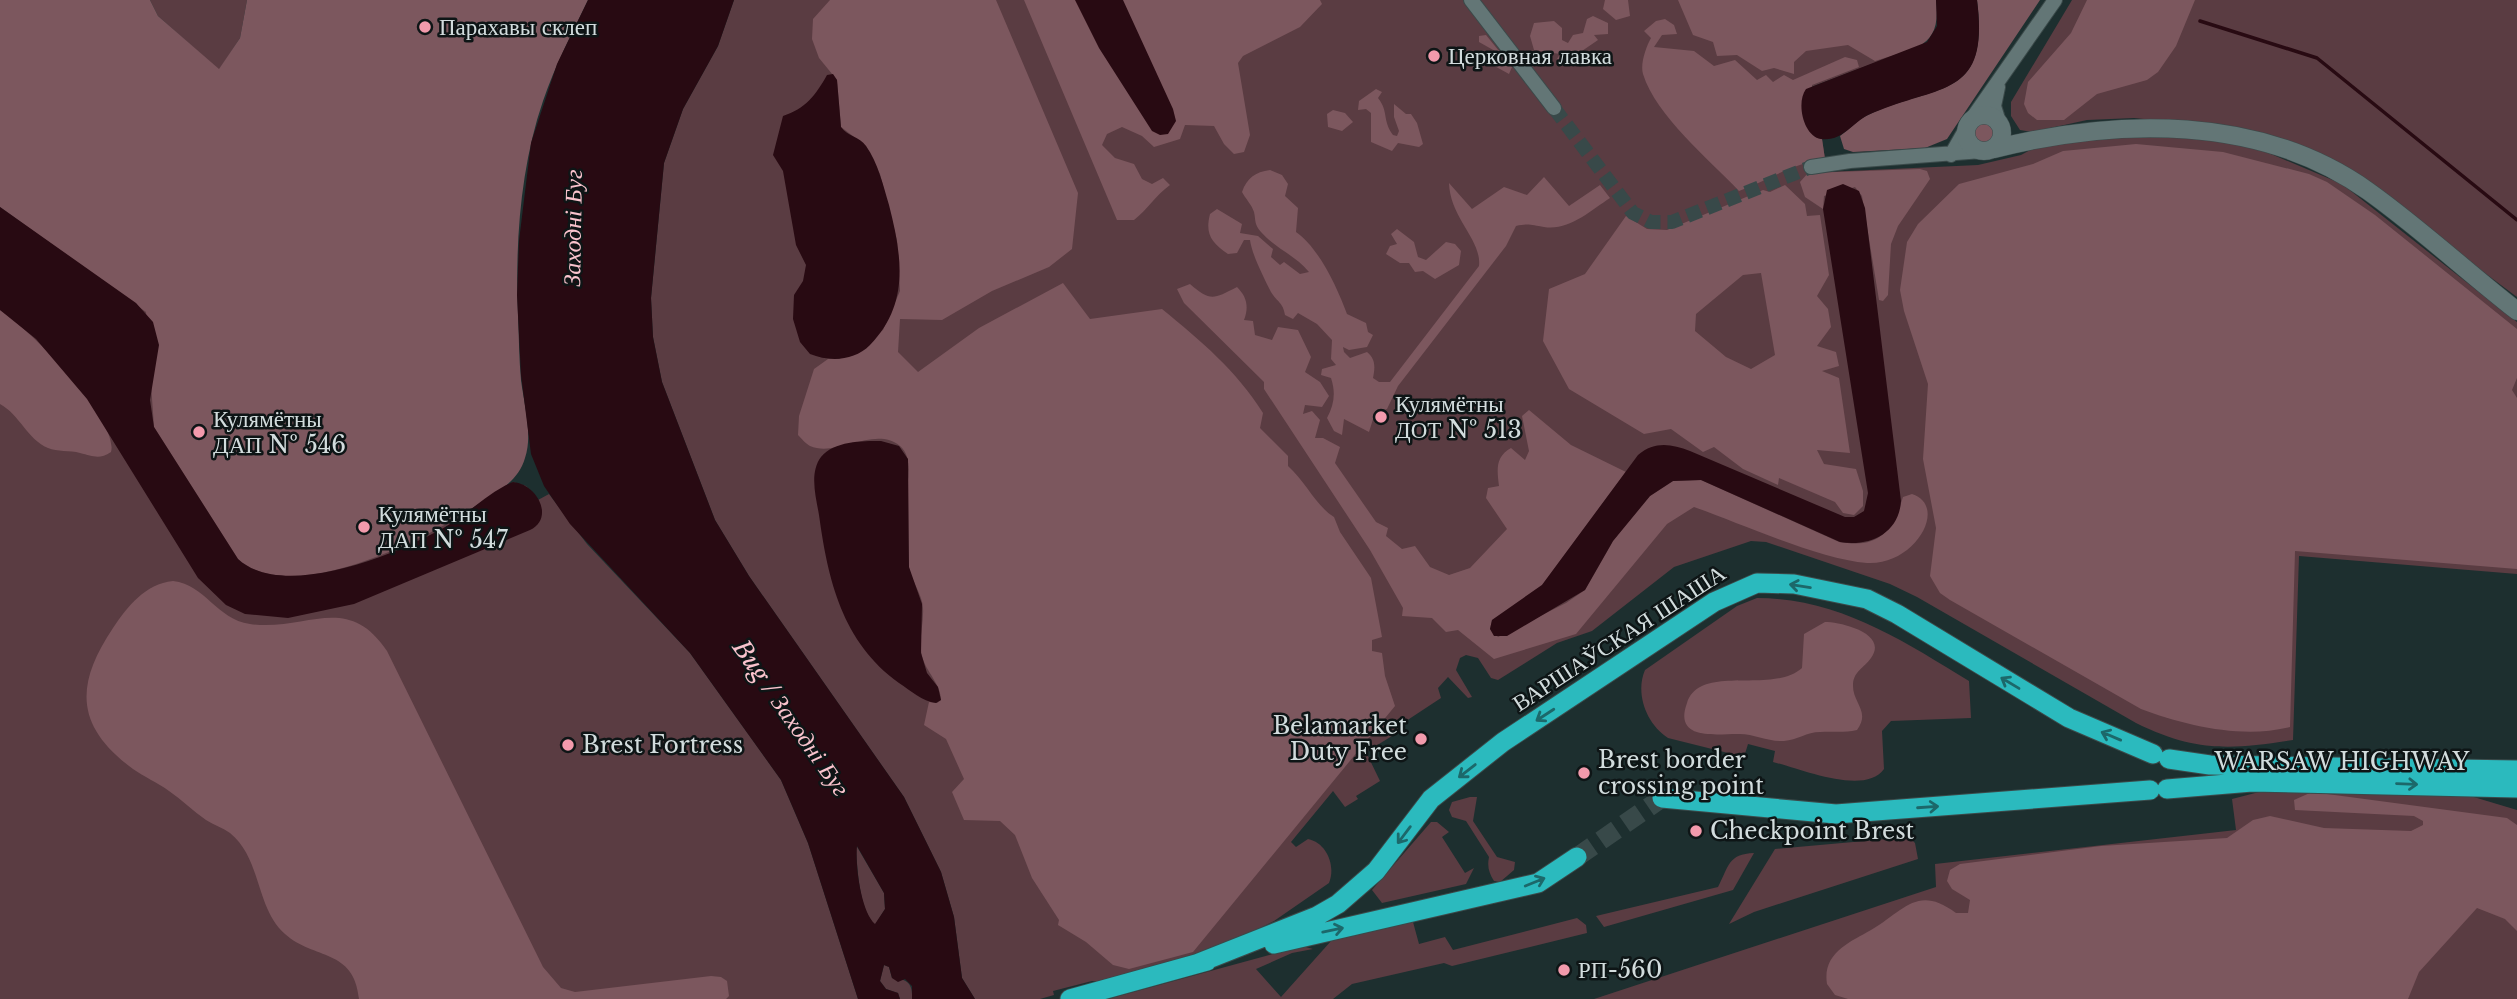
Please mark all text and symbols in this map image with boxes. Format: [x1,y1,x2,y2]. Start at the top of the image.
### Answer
place label: Парахавы склеп [439,13,597,41]
marker: Парахавы склеп [417,19,433,35]
place label: Церковная лавка [1448,42,1612,70]
marker: Церковная лавка [1426,48,1442,64]
water label: Заходні Буг [557,169,588,287]
place label: Кулямётны ДОТ № 513 [1395,390,1522,444]
place label: Кулямётны ДАП № 546 [213,405,346,459]
marker: Кулямётны ДОТ № 513 [1373,409,1389,425]
marker: Кулямётны ДАП № 546 [191,424,207,440]
place label: Кулямётны ДАП № 547 [378,500,508,554]
marker: Кулямётны ДАП № 547 [356,519,372,535]
street label: ВАРШАЎСКАЯ ШАША [1507,558,1731,717]
one-way arrow [1789,579,1812,592]
water label: Bug / Заходні Буг [726,633,856,801]
one-way arrow [2001,675,2021,689]
one-way arrow [1536,707,1555,722]
place label: Belamarket Duty Free [1272,712,1407,766]
one-way arrow [2101,729,2122,742]
place label: Brest Fortress [582,731,743,759]
marker: Belamarket Duty Free [1413,731,1429,747]
marker: Brest Fortress [560,737,576,753]
place label: Brest border crossing point [1598,746,1764,800]
street label: WARSAW HIGHWAY [2214,748,2470,776]
one-way arrow [1458,763,1477,778]
marker: Brest border crossing point [1576,765,1592,781]
one-way arrow [2395,777,2418,790]
one-way arrow [1917,800,1939,813]
place label: Checkpoint Brest [1710,817,1915,845]
marker: Checkpoint Brest [1688,823,1704,839]
one-way arrow [1396,825,1411,844]
one-way arrow [1524,874,1545,887]
one-way arrow [1321,923,1344,936]
place label: РП-560 [1578,956,1662,984]
marker: РП-560 [1556,962,1572,978]

